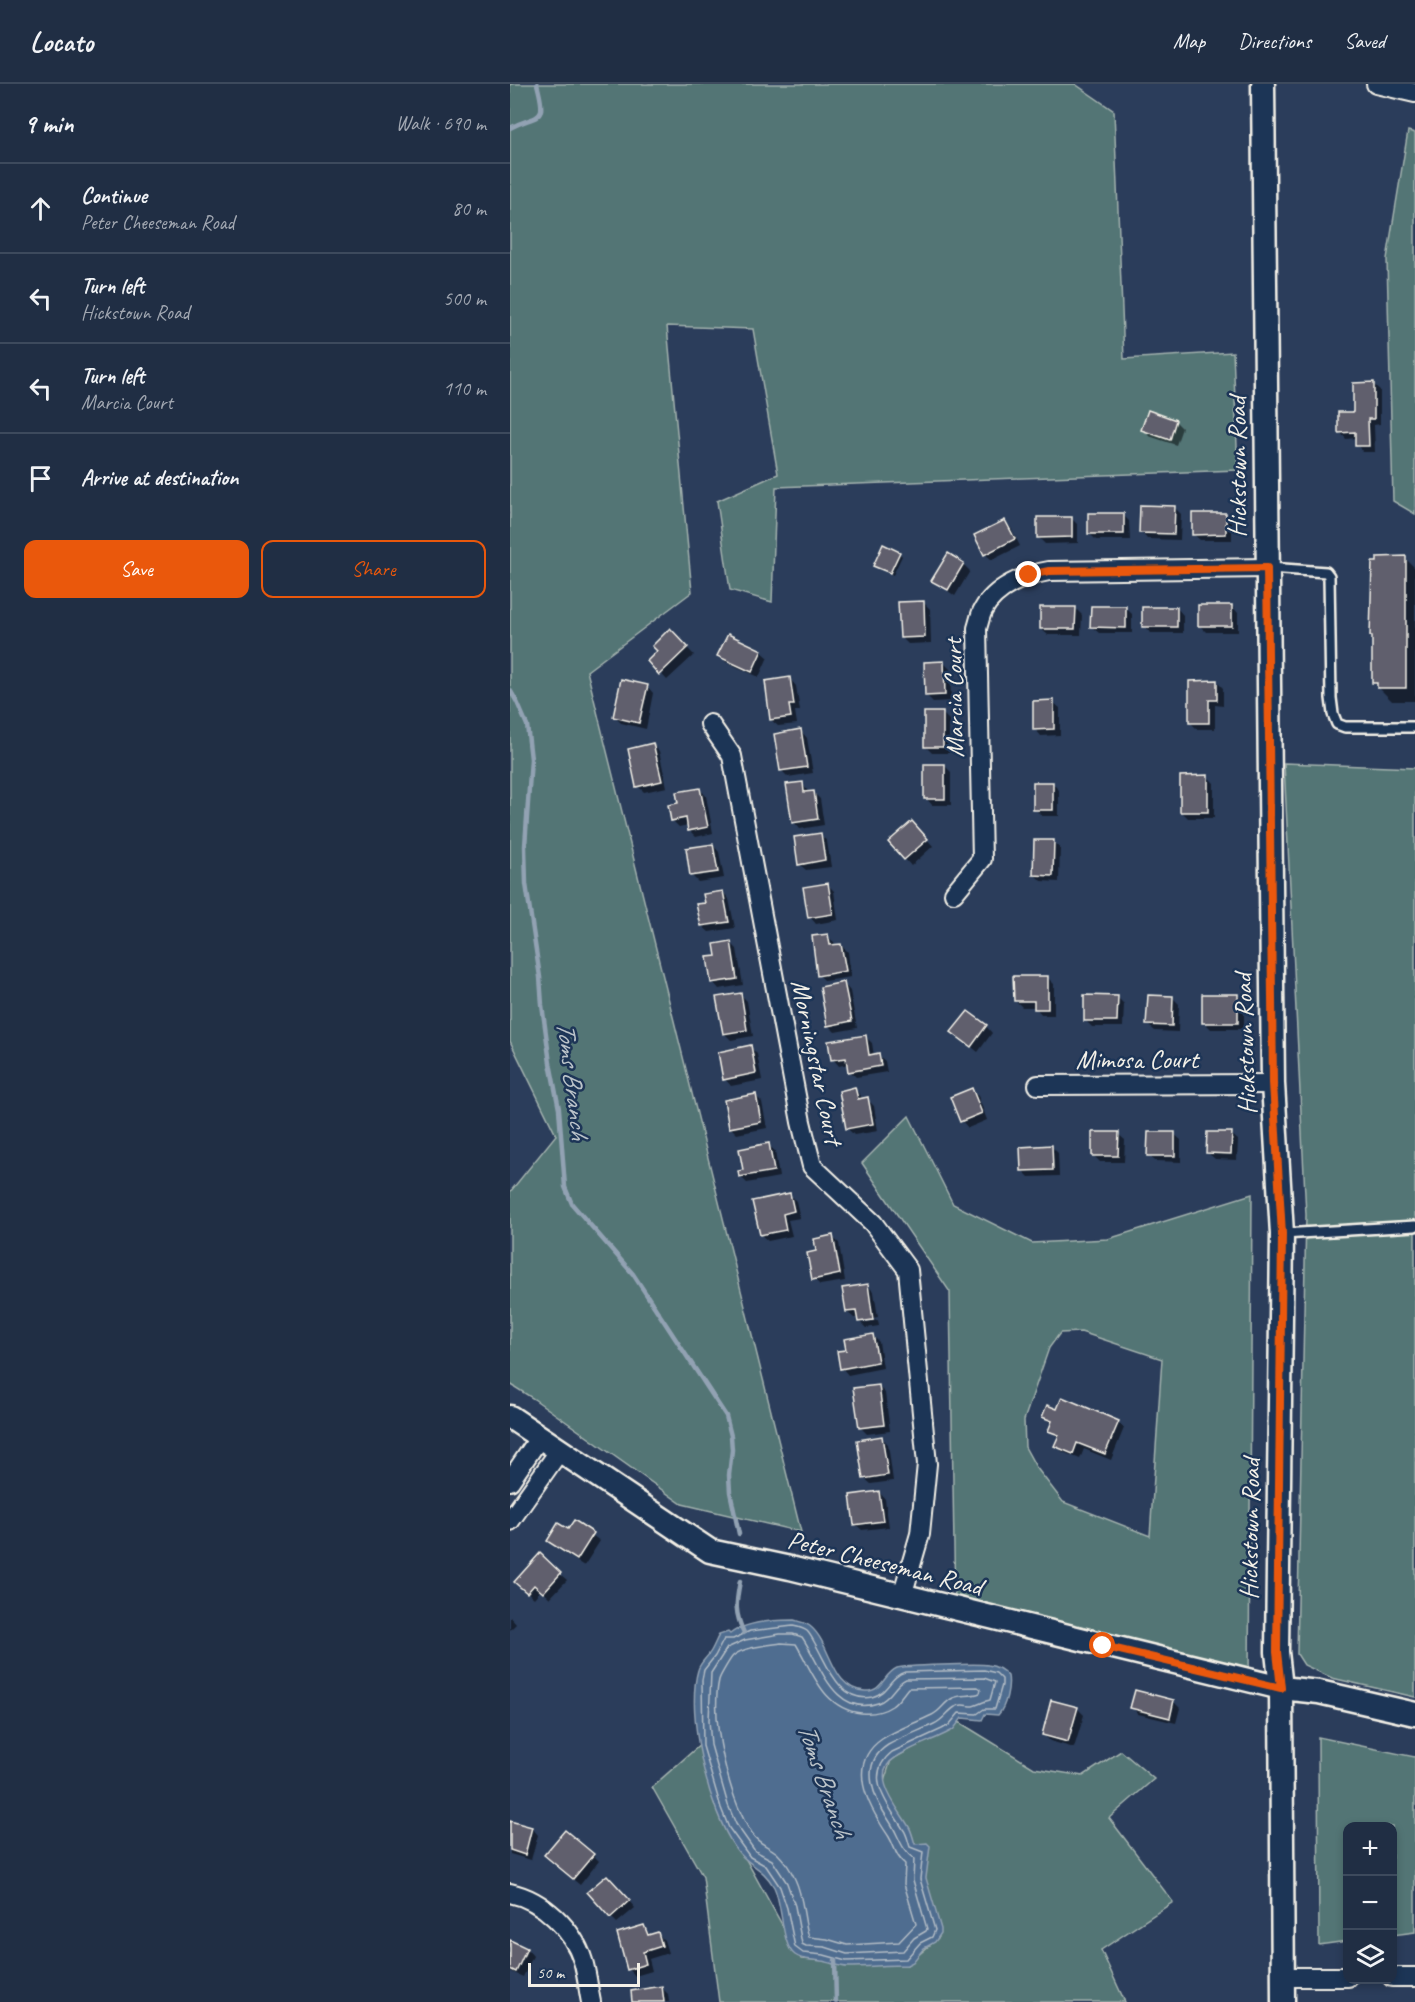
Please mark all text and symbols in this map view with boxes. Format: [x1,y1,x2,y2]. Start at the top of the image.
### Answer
text: Locato [30,24,93,59]
text: Map [1173,28,1205,54]
text: Directions [1238,28,1311,54]
text: Saved [1344,28,1385,54]
text: 9 min [24,107,74,140]
text: Walk · 690 m [396,111,486,136]
text: Continue [81,182,147,210]
icon: ahead [24,192,57,225]
text: 80 m [452,196,486,221]
text: Peter Cheeseman Road [81,210,234,235]
text: Turn left [81,272,145,300]
icon: left [24,282,57,315]
text: 500 m [443,286,486,311]
text: Hickstown Road [81,300,189,325]
text: Turn left [81,362,145,390]
icon: left [24,372,57,405]
text: 110 m [443,376,486,401]
text: Marcia Court [81,390,173,415]
street label: Hickstown Road [1221,393,1254,538]
icon: arrive [24,462,57,495]
text: Arrive at destination [81,464,238,492]
button: Save [24,540,249,598]
button: Share [261,540,486,598]
route end [1015,561,1041,587]
street label: Marcia Court [936,636,972,758]
street label: Hickstown Road [1226,969,1264,1115]
street label: Morningstar Court [783,977,851,1151]
water label: Toms Branch [549,1019,597,1143]
street label: Mimosa Court [1076,1043,1201,1076]
street label: Hickstown Road [1232,1454,1268,1600]
street label: Peter Cheeseman Road [784,1523,989,1604]
route start [1089,1632,1115,1658]
water label: Toms Branch [790,1718,861,1843]
map controls [1343,1822,1397,1984]
button: + [1343,1822,1397,1876]
button: − [1343,1876,1397,1930]
button: layers [1343,1930,1397,1984]
scale bar [528,1960,640,1988]
text: 50 m [537,1963,564,1983]

